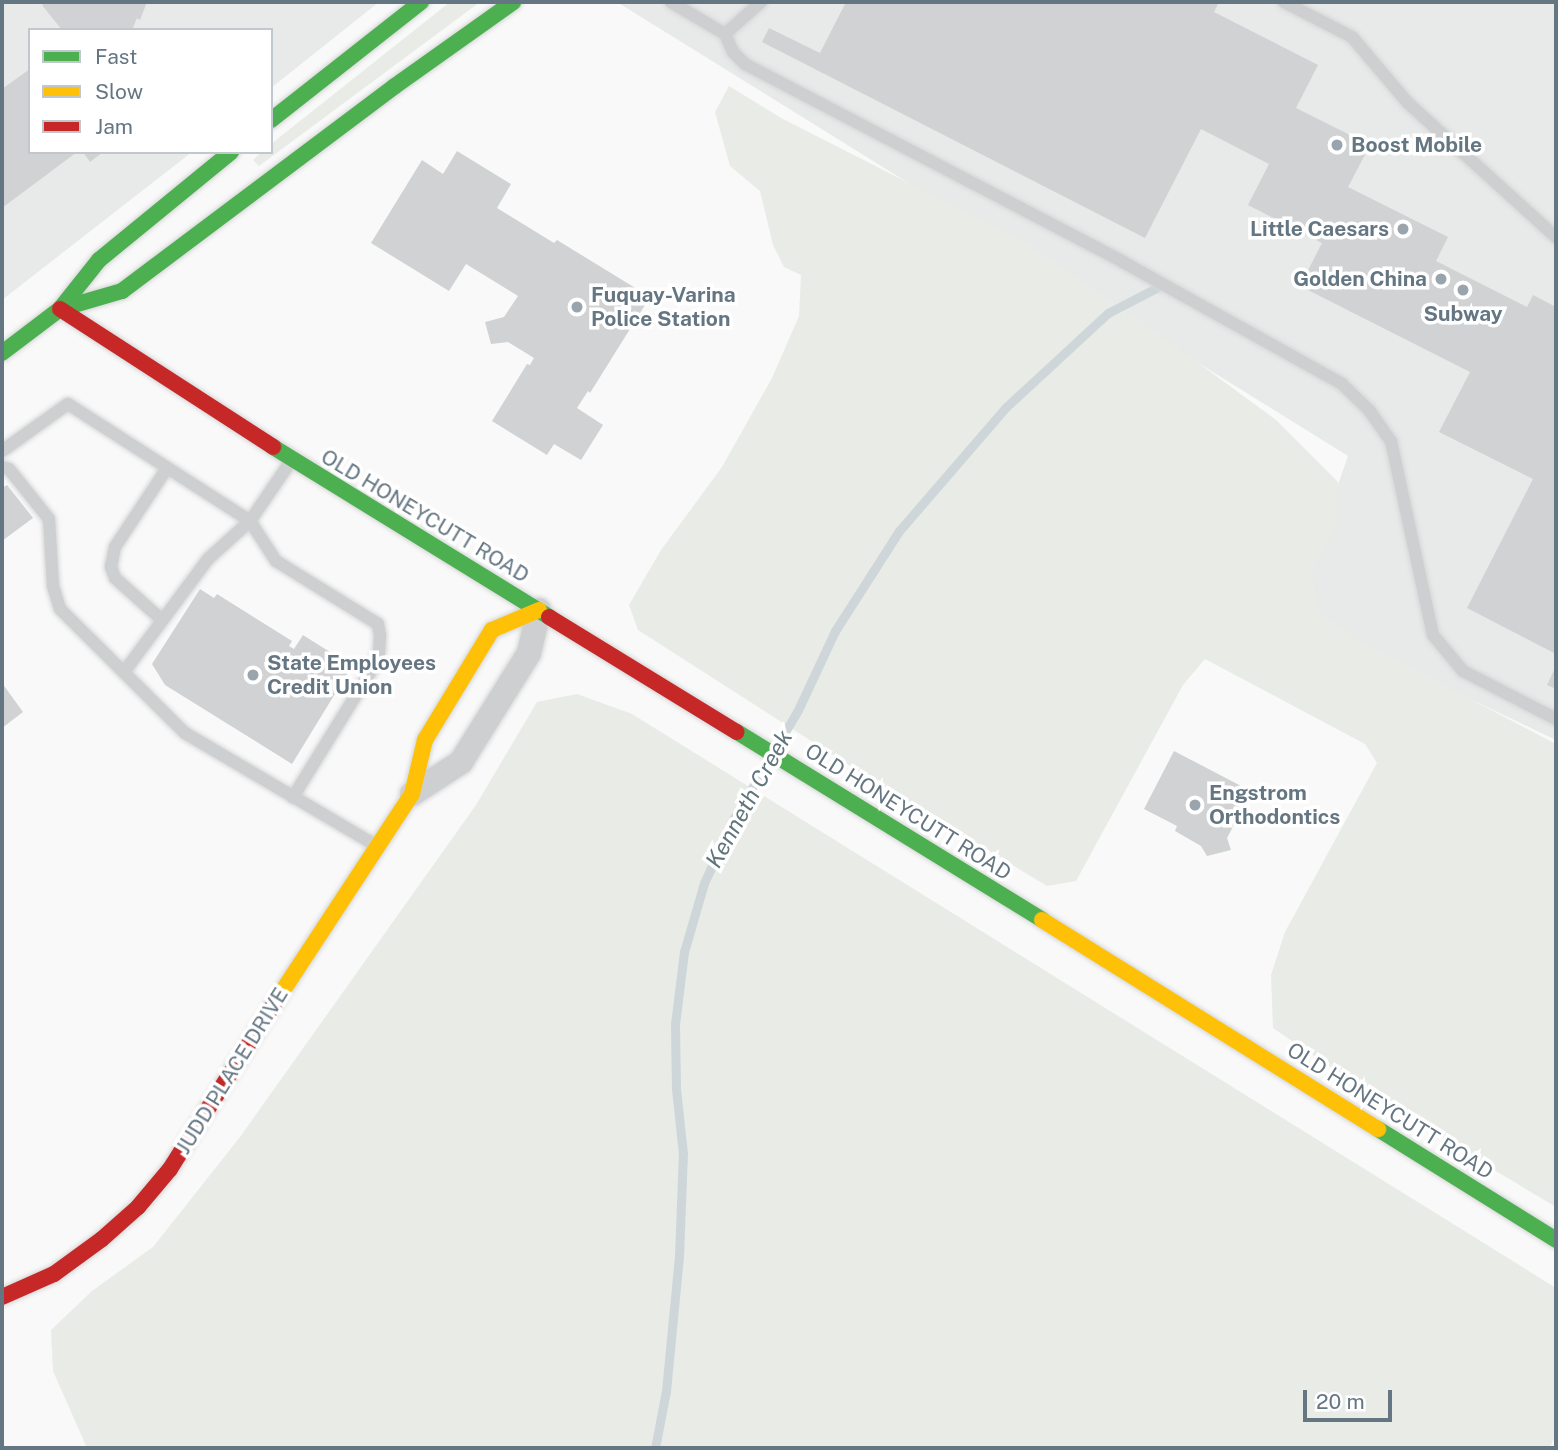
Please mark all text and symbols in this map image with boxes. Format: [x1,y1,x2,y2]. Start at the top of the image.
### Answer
legend [28,28,273,154]
text: Fast [95,44,137,69]
text: Slow [95,79,143,104]
text: Jam [95,114,133,139]
place label: Boost Mobile [1351,132,1482,158]
marker: Boost Mobile [1329,137,1345,153]
place label: Little Caesars [1250,216,1389,242]
marker: Little Caesars [1395,221,1411,237]
place label: Golden China [1293,266,1427,292]
marker: Golden China [1433,271,1449,287]
place label: Fuquay-Varina Police Station [591,282,736,332]
marker: Subway [1455,282,1471,298]
marker: Fuquay-Varina Police Station [569,299,585,315]
place label: Subway [1423,301,1503,327]
street label: OLD HONEYCUTT ROAD [316,444,534,588]
place label: State Employees Credit Union [267,650,436,700]
marker: State Employees Credit Union [245,667,261,683]
water label: Kenneth Creek [700,725,798,873]
street label: OLD HONEYCUTT ROAD [800,738,1016,886]
place label: Engstrom Orthodontics [1209,780,1340,830]
marker: Engstrom Orthodontics [1187,797,1203,813]
street label: JUDD PLACE DRIVE [171,983,293,1159]
street label: OLD HONEYCUTT ROAD [1282,1037,1498,1185]
scale bar [1306,1376,1395,1420]
text: 20 m [1316,1389,1365,1414]

